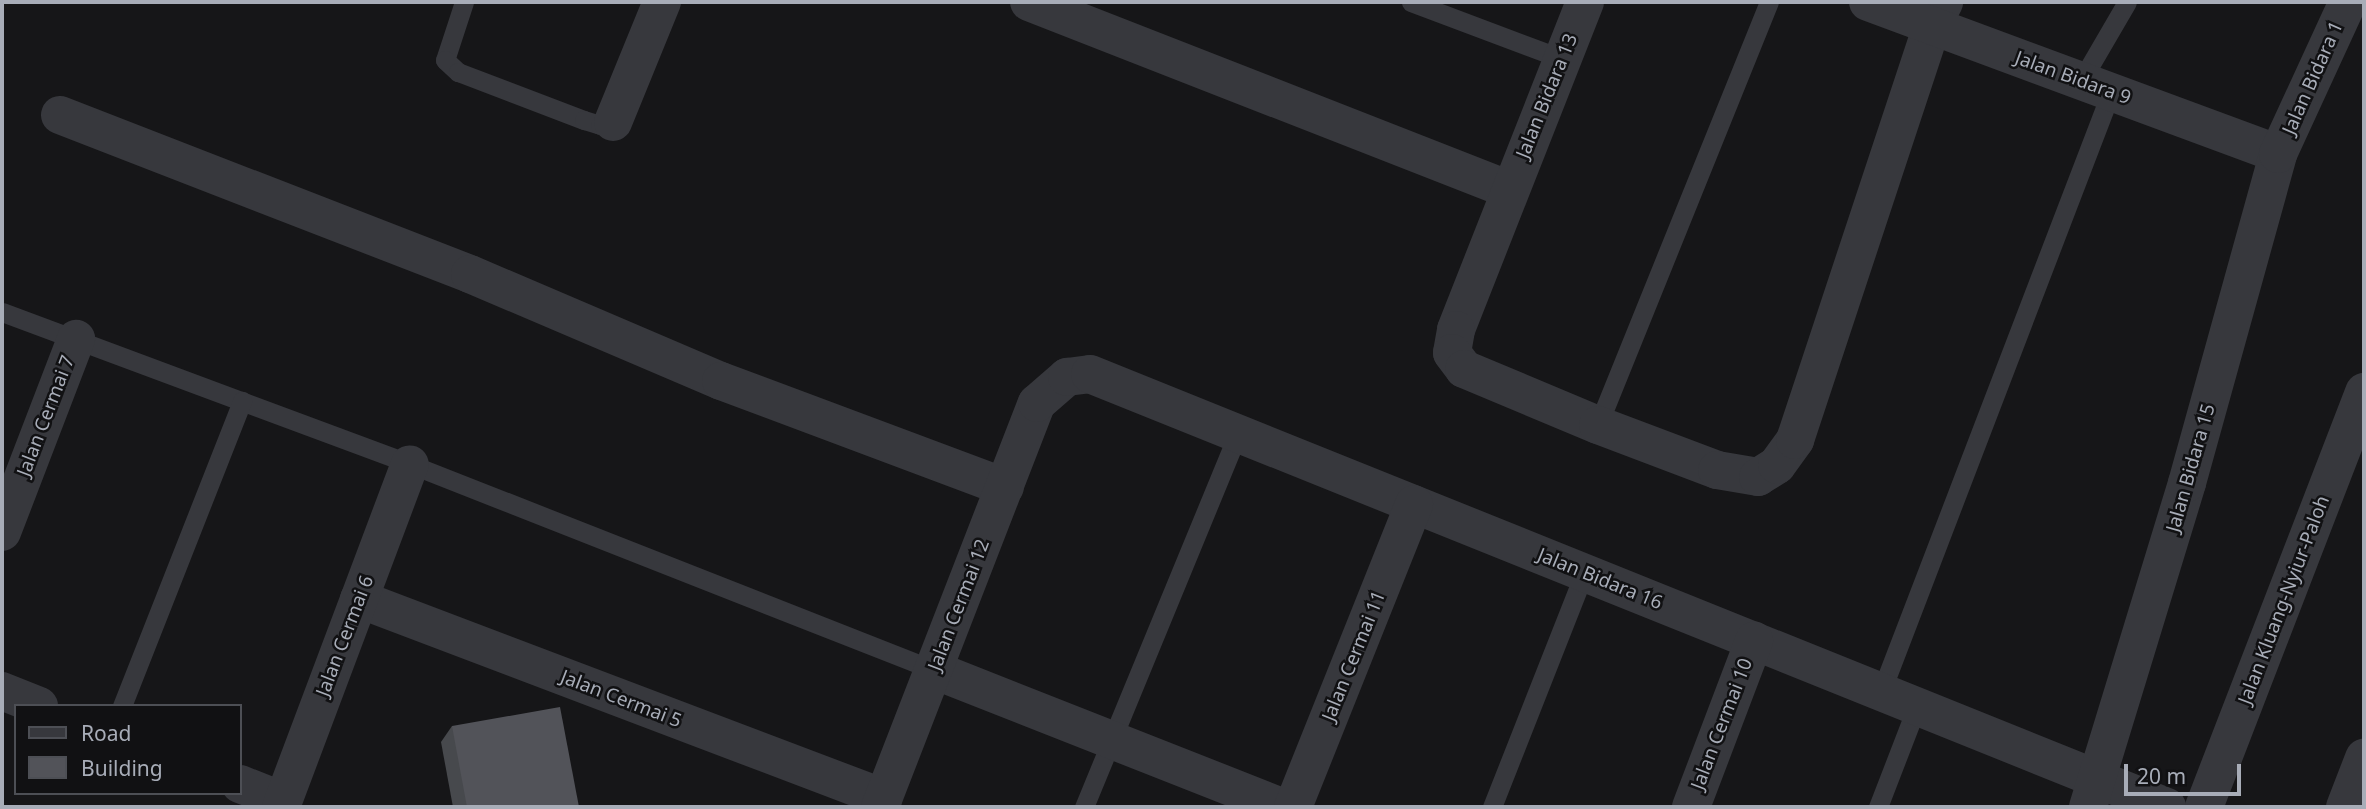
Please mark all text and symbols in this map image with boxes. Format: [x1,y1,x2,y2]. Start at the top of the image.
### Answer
street label: Jalan Bidara 1 [2278,18,2348,138]
street label: Jalan Bidara 13 [1512,30,1582,162]
street label: Jalan Bidara 9 [2012,46,2134,110]
street label: Jalan Cermai 7 [12,352,80,480]
street label: Jalan Bidara 15 [2162,401,2220,535]
street label: Jalan Kluang-Nyiur-Paloh [2234,492,2334,708]
street label: Jalan Cermai 12 [924,536,994,674]
street label: Jalan Bidara 16 [1534,544,1666,614]
street label: Jalan Cermai 6 [311,572,379,700]
street label: Jalan Cermai 11 [1317,587,1391,725]
street label: Jalan Cermai 10 [1687,655,1757,793]
street label: Jalan Cermai 5 [557,665,685,733]
legend [14,704,242,795]
text: Road [81,719,131,747]
scale bar [2128,750,2245,794]
text: Building [81,754,163,782]
text: 20 m [2137,762,2186,790]

